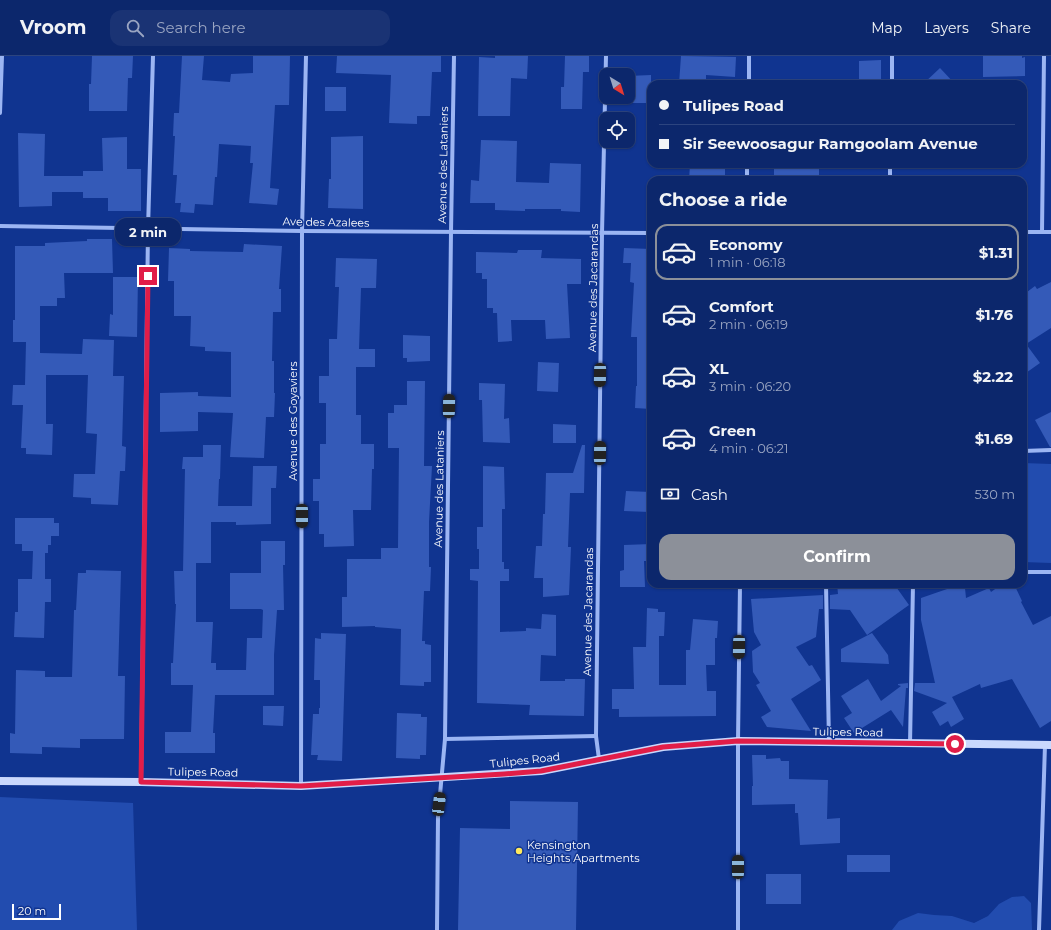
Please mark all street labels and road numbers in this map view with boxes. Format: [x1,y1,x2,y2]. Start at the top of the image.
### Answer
street label: Avenue des Lataniers [435,106,451,224]
street label: Ave des Azalees [282,214,370,230]
street label: Avenue des Jacarandas [585,223,601,352]
street label: Avenue des Goyaviers [286,361,300,481]
street label: Avenue des Lataniers [431,430,447,548]
street label: Avenue des Jacarandas [580,547,596,676]
street label: Tulipes Road [813,724,883,740]
street label: Tulipes Road [489,749,561,771]
street label: Tulipes Road [168,764,238,780]

